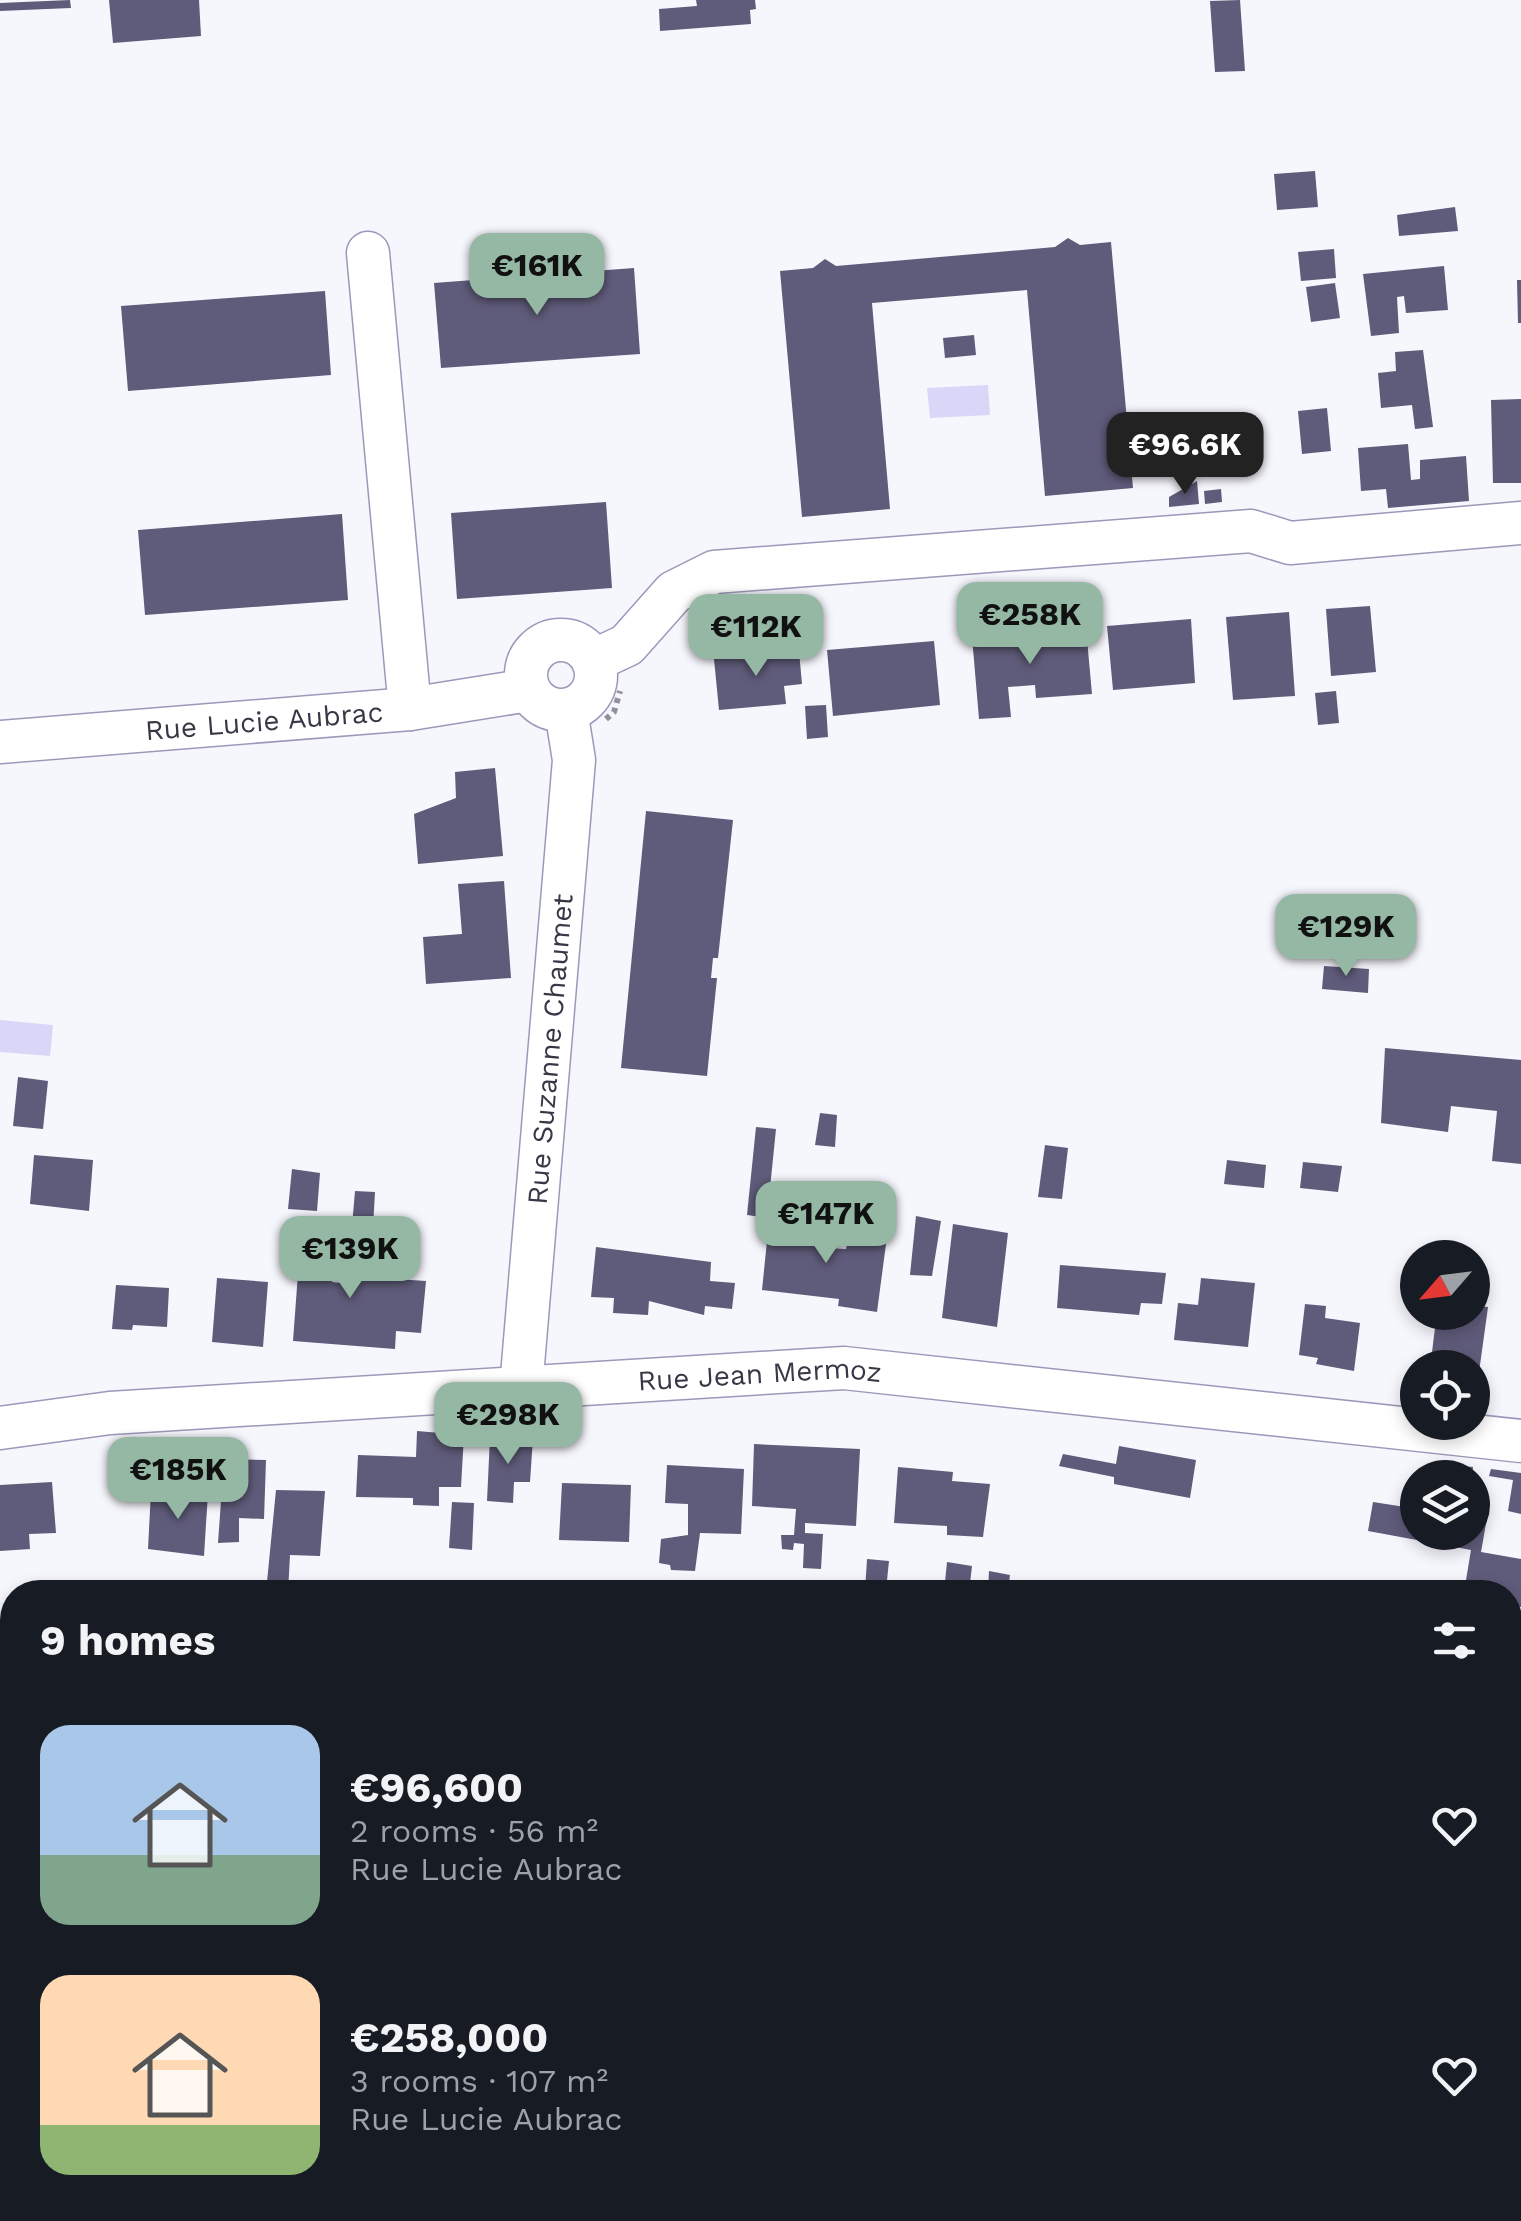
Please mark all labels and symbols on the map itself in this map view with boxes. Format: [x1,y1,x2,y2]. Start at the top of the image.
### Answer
pin: €161K [467,233,607,318]
pin: €96.6K [1104,412,1266,497]
pin: €258K [960,582,1100,667]
pin: €112K [686,594,826,679]
street label: Rue Lucie Aubrac [144,695,384,747]
street label: Rue Suzanne Chaumet [521,892,580,1206]
pin: €129K [1276,894,1416,979]
pin: €147K [756,1181,896,1266]
pin: €139K [280,1216,420,1301]
north arrow [1400,1240,1490,1330]
street label: Rue Jean Mermoz [637,1352,883,1398]
pin: €298K [438,1382,578,1467]
pin: €185K [108,1437,248,1522]

